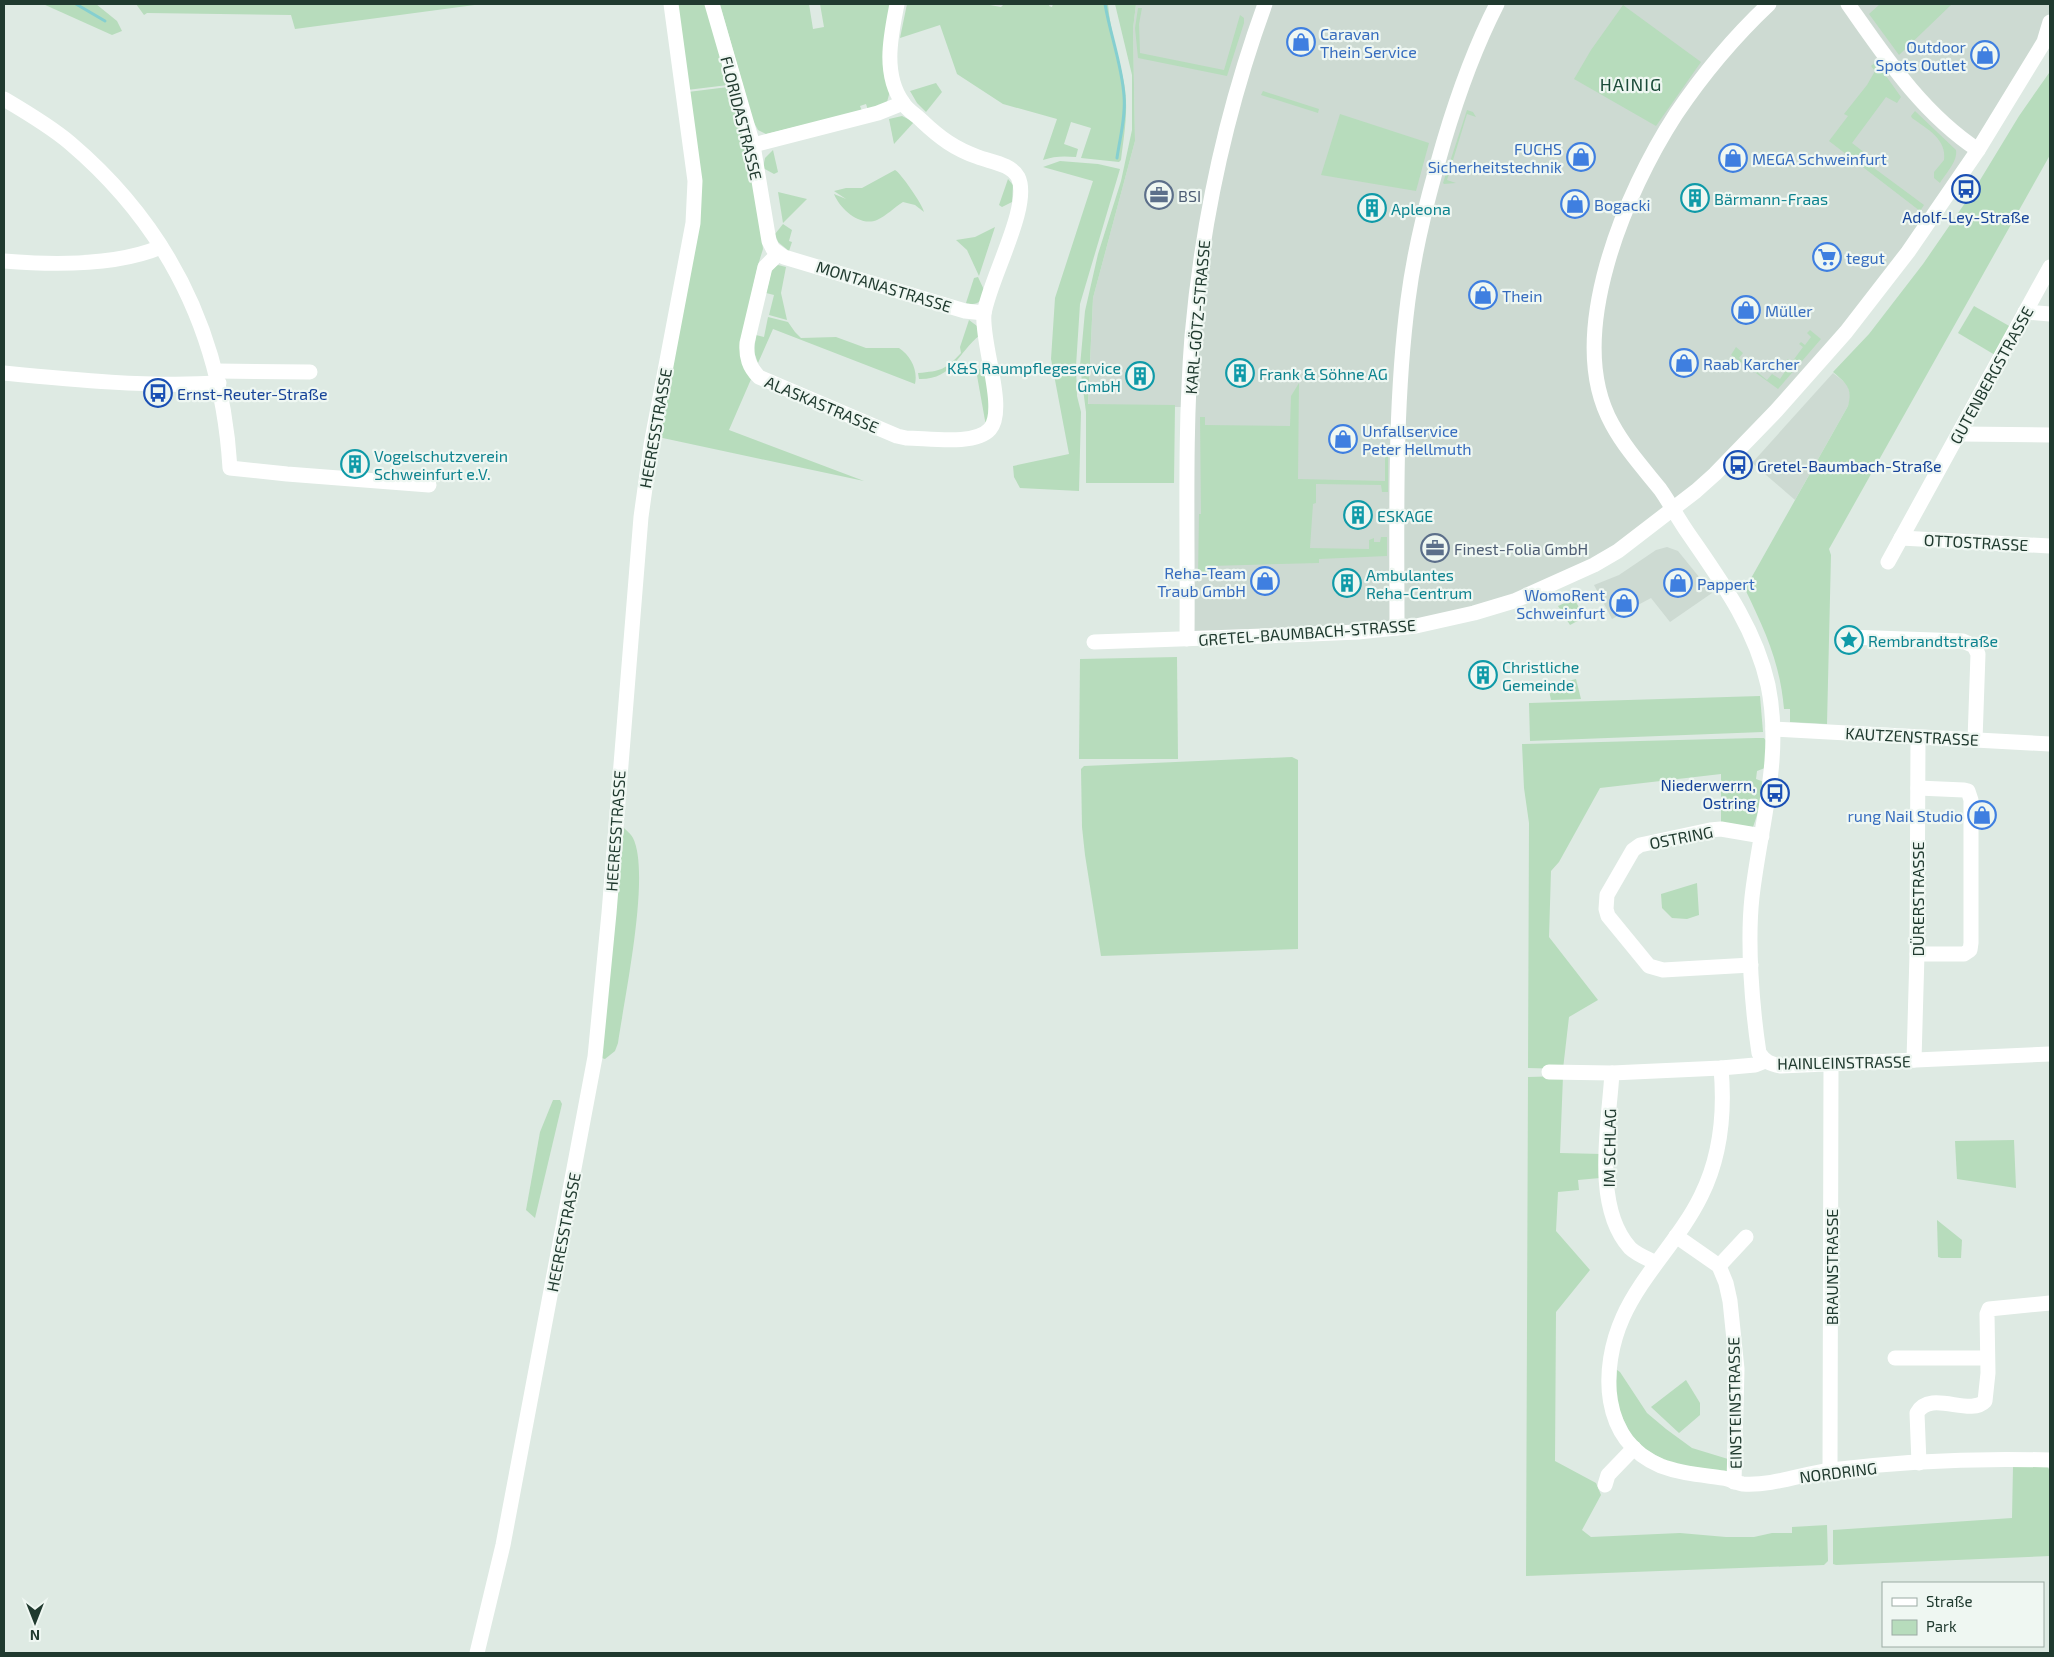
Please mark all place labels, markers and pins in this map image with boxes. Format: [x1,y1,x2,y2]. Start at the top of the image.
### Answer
place label: Caravan Thein Service [1320,24,1417,61]
shop icon: Caravan Thein Service [1286,27,1316,57]
place label: Outdoor Spots Outlet [1876,37,1967,74]
shop icon: Outdoor Spots Outlet [1970,40,2000,70]
place label: FUCHS Sicherheitstechnik [1428,139,1562,176]
shop icon: FUCHS Sicherheitstechnik [1566,142,1596,172]
shop icon: MEGA Schweinfurt [1718,143,1748,173]
place label: MEGA Schweinfurt [1752,149,1887,168]
bus stop icon: Adolf-Ley-Straße [1951,174,1981,204]
office icon: BSI [1144,180,1174,210]
building icon: Bärmann-Fraas [1680,183,1710,213]
place label: BSI [1178,186,1201,205]
shop icon: Bogacki [1560,189,1590,219]
place label: Bärmann-Fraas [1714,189,1828,208]
building icon: Apleona [1357,193,1387,223]
place label: Bogacki [1594,195,1651,214]
place label: Apleona [1391,199,1451,218]
place label: Adolf-Ley-Straße [1902,207,2030,226]
supermarket icon: tegut [1812,242,1842,272]
place label: tegut [1846,248,1885,267]
shop icon: Thein [1468,280,1498,310]
place label: Thein [1502,286,1542,305]
shop icon: Müller [1731,295,1761,325]
place label: Müller [1765,301,1813,320]
shop icon: Raab Karcher [1669,348,1699,378]
place label: Raab Karcher [1703,354,1800,373]
place label: K&S Raumpflegeservice GmbH [947,358,1121,395]
building icon: Frank & Söhne AG [1225,358,1255,388]
building icon: K&S Raumpflegeservice GmbH [1125,361,1155,391]
place label: Frank & Söhne AG [1259,364,1388,383]
bus stop icon: Ernst-Reuter-Straße [143,378,173,408]
place label: Ernst-Reuter-Straße [177,384,327,403]
place label: Unfallservice Peter Hellmuth [1362,421,1472,458]
shop icon: Unfallservice Peter Hellmuth [1328,424,1358,454]
place label: Vogelschutzverein Schweinfurt e.V. [374,446,508,483]
building icon: Vogelschutzverein Schweinfurt e.V. [340,449,370,479]
bus stop icon: Gretel-Baumbach-Straße [1723,450,1753,480]
place label: Gretel-Baumbach-Straße [1757,456,1942,475]
building icon: ESKAGE [1343,500,1373,530]
place label: ESKAGE [1377,506,1433,525]
office icon: Finest-Folia GmbH [1420,533,1450,563]
place label: Finest-Folia GmbH [1454,539,1588,558]
place label: Reha-Team Traub GmbH [1157,563,1246,600]
place label: Ambulantes Reha-Centrum [1366,565,1472,602]
shop icon: Reha-Team Traub GmbH [1250,566,1280,596]
building icon: Ambulantes Reha-Centrum [1332,568,1362,598]
shop icon: Pappert [1663,568,1693,598]
place label: Pappert [1697,574,1755,593]
place label: WomoRent Schweinfurt [1516,585,1605,622]
shop icon: WomoRent Schweinfurt [1609,588,1639,618]
place icon: Rembrandtstraße [1834,625,1864,655]
place label: Rembrandtstraße [1868,631,1998,650]
place label: Christliche Gemeinde [1502,657,1579,694]
building icon: Christliche Gemeinde [1468,660,1498,690]
place label: Niederwerrn, Ostring [1660,775,1756,812]
bus stop icon: Niederwerrn, Ostring [1760,778,1790,808]
shop icon: rung Nail Studio [1967,800,1997,830]
place label: rung Nail Studio [1847,806,1963,825]

